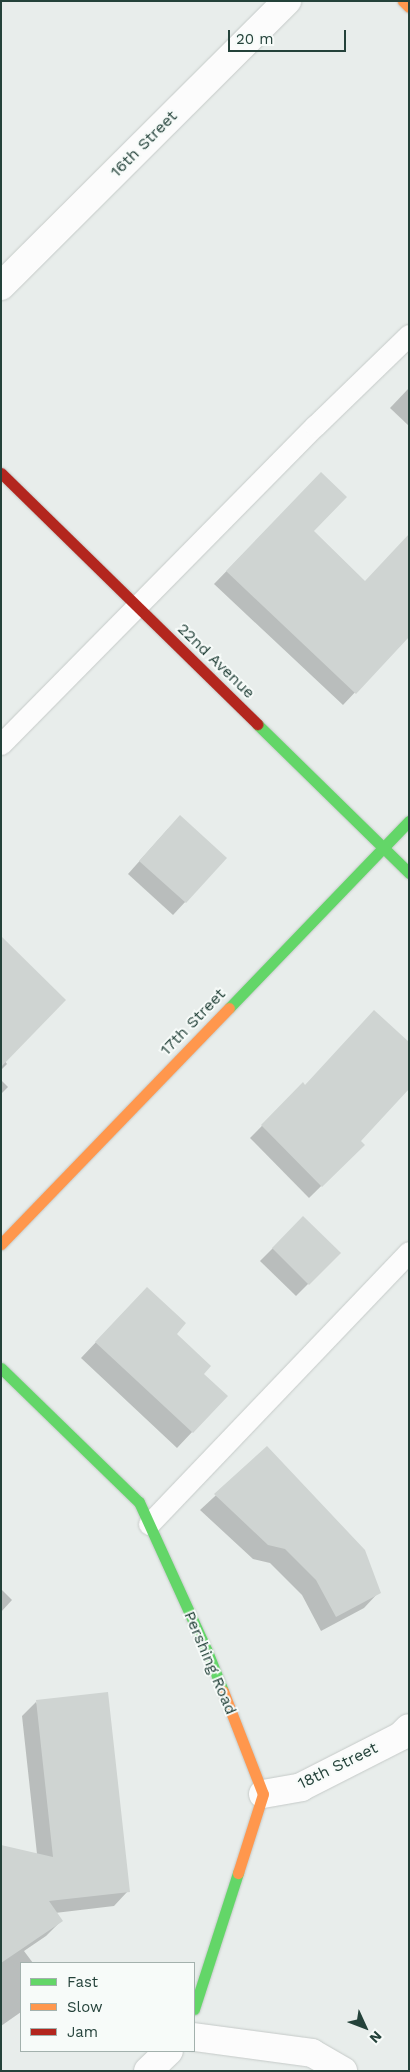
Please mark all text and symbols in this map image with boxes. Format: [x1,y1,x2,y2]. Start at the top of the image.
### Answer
scale bar [230,20,348,52]
text: 20 m [236,30,274,48]
street label: 16th Street [107,107,181,181]
street label: 22nd Avenue [173,619,259,703]
street label: 17th Street [156,985,230,1059]
street label: Pershing Road [180,1608,240,1718]
street label: 18th Street [295,1738,381,1794]
legend [20,1962,195,2052]
text: Fast [67,1973,98,1991]
text: Slow [67,1998,103,2016]
north arrow [340,2002,390,2052]
text: Jam [67,2023,98,2041]
text: N [367,2028,385,2046]

